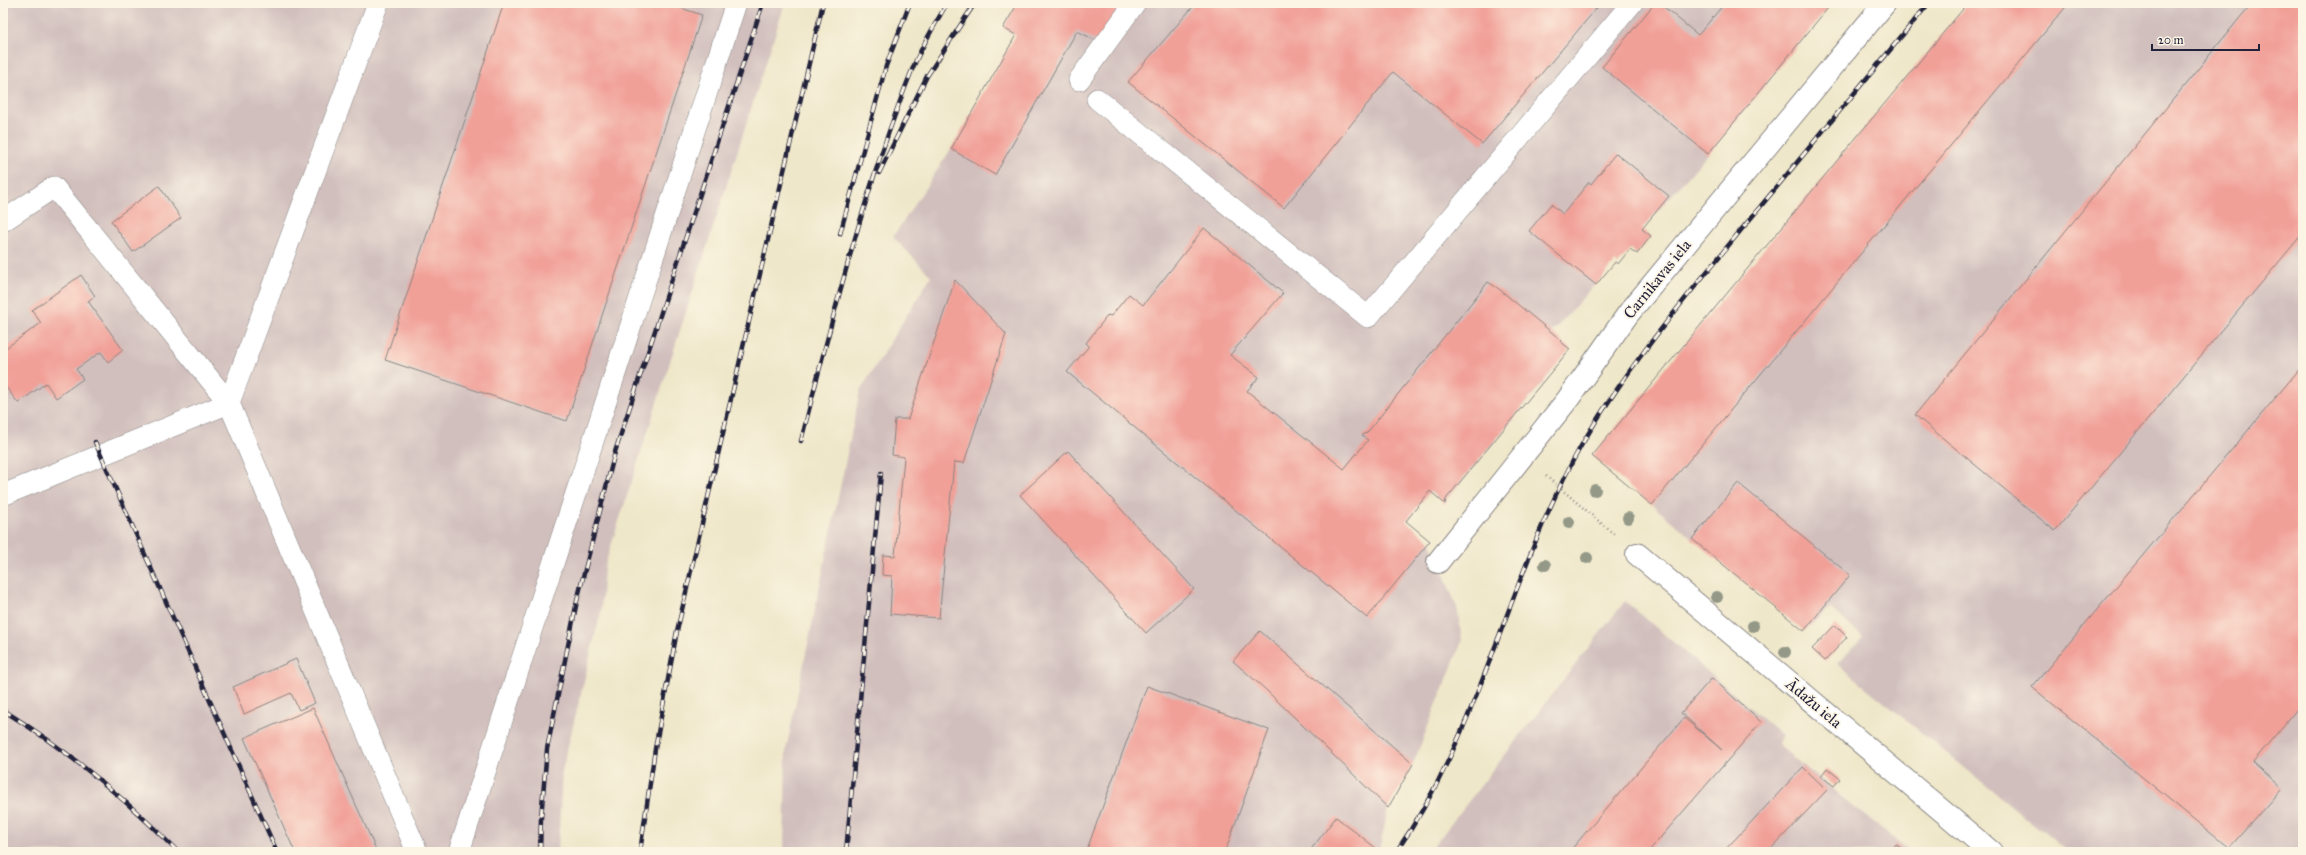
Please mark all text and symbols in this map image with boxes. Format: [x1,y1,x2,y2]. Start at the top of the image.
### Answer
scale bar [2152,26,2259,52]
text: 20 m [2158,33,2184,47]
street label: Carnikavas iela [1619,235,1695,322]
street label: Ādažu iela [1781,674,1846,732]

